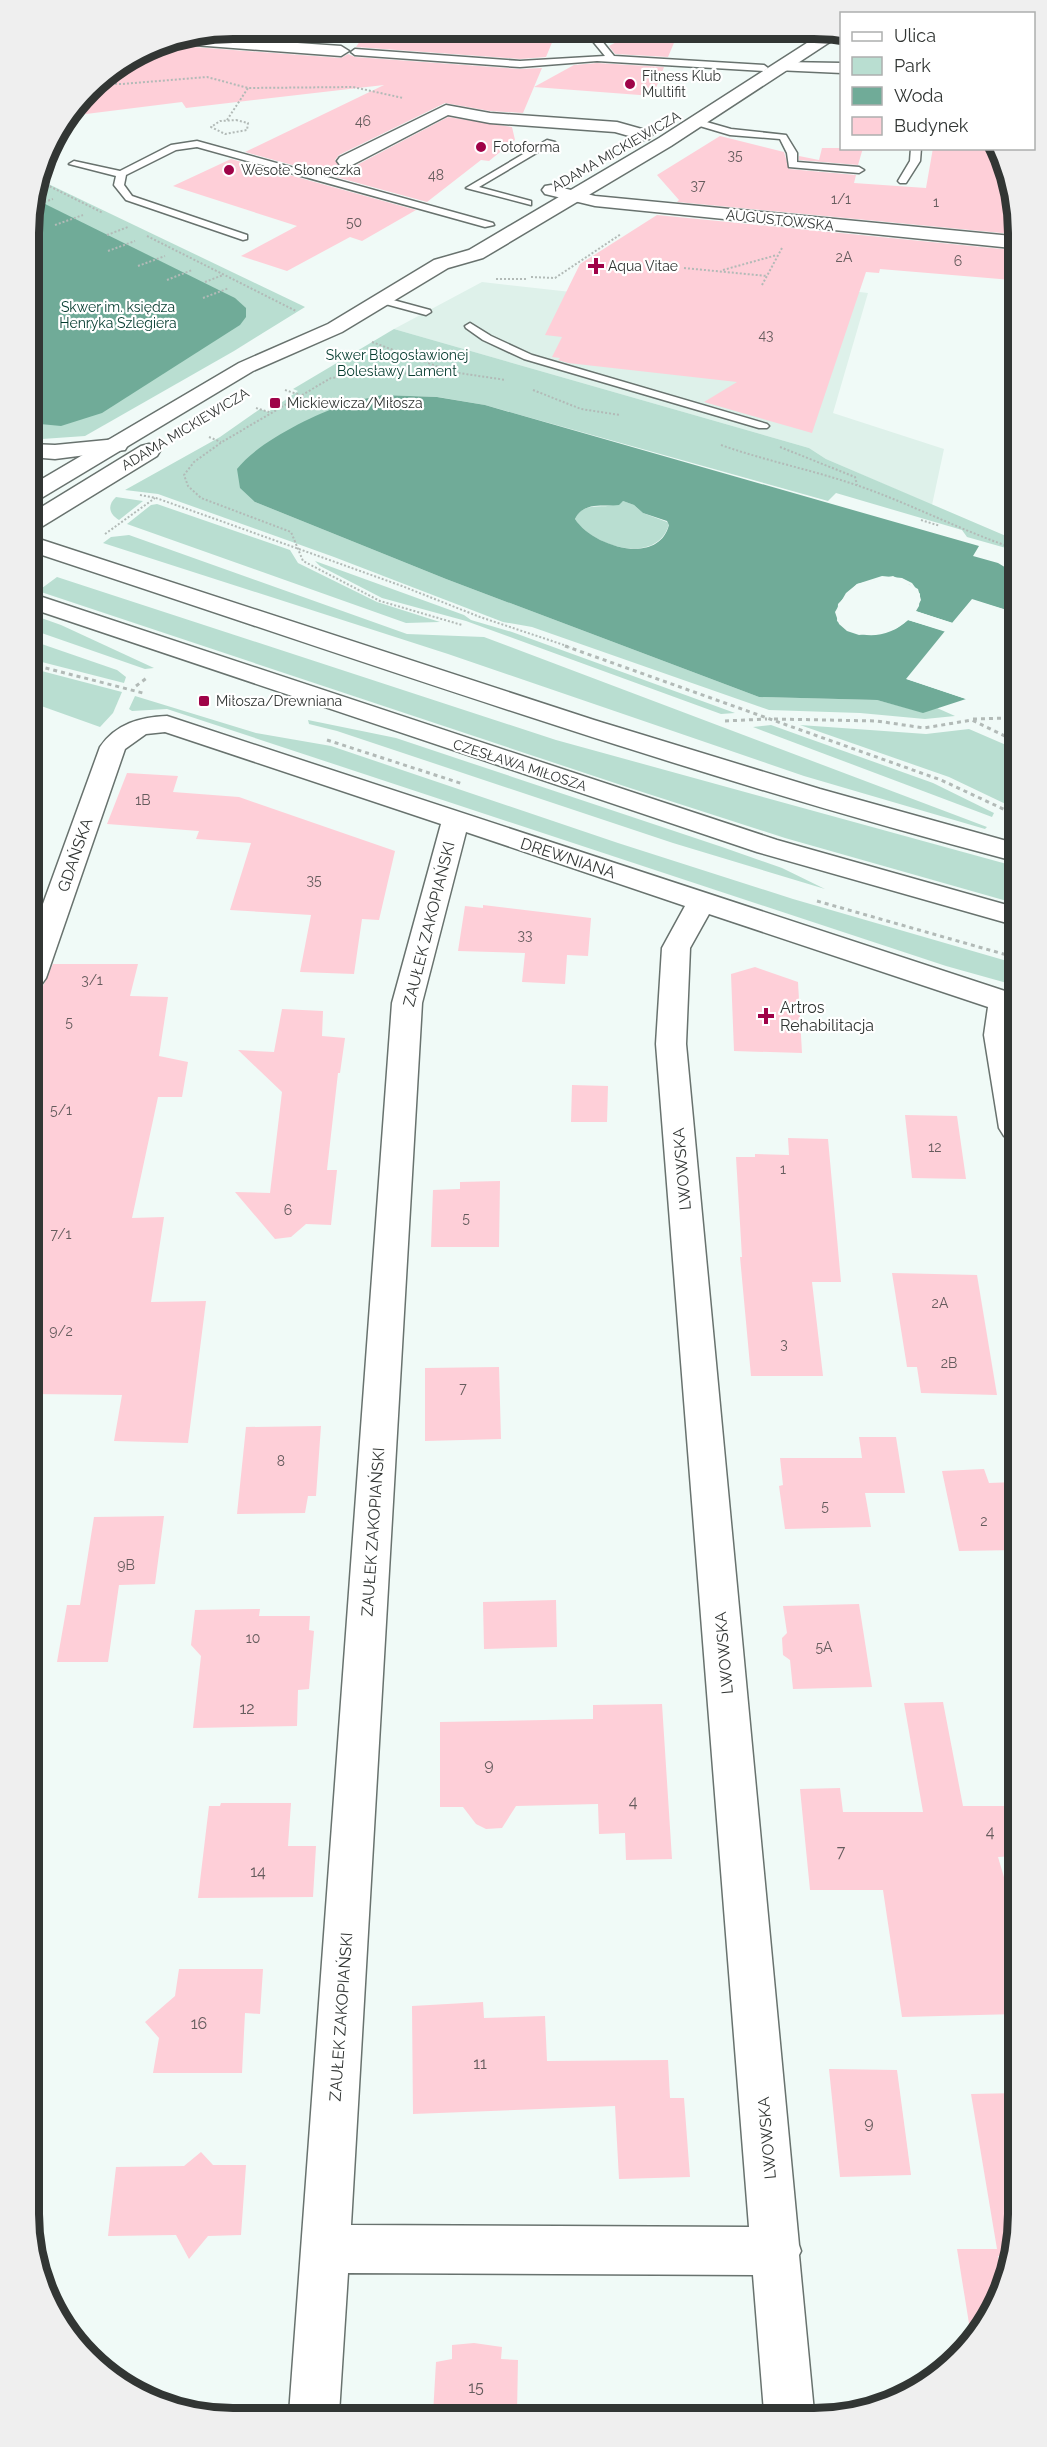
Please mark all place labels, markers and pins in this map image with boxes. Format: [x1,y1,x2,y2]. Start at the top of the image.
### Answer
place label: Fitness Klub Multifit [642,68,722,100]
marker: Fitness Klub Multifit [623,77,637,91]
place label: Fotoforma [493,139,560,155]
marker: Fotoforma [474,140,488,154]
place label: Wesołe Słoneczka [241,162,361,178]
marker: Wesołe Słoneczka [222,163,236,177]
place label: Aqua Vitae [608,258,678,274]
marker: Aqua Vitae [589,259,603,273]
place label: Mickiewicza/Miłosza [287,395,423,411]
marker: Mickiewicza/Miłosza [268,396,282,410]
place label: Miłosza/Drewniana [216,693,342,709]
marker: Miłosza/Drewniana [197,694,211,708]
place label: Artros Rehabilitacja [780,998,874,1035]
marker: Artros Rehabilitacja [757,1007,775,1025]

